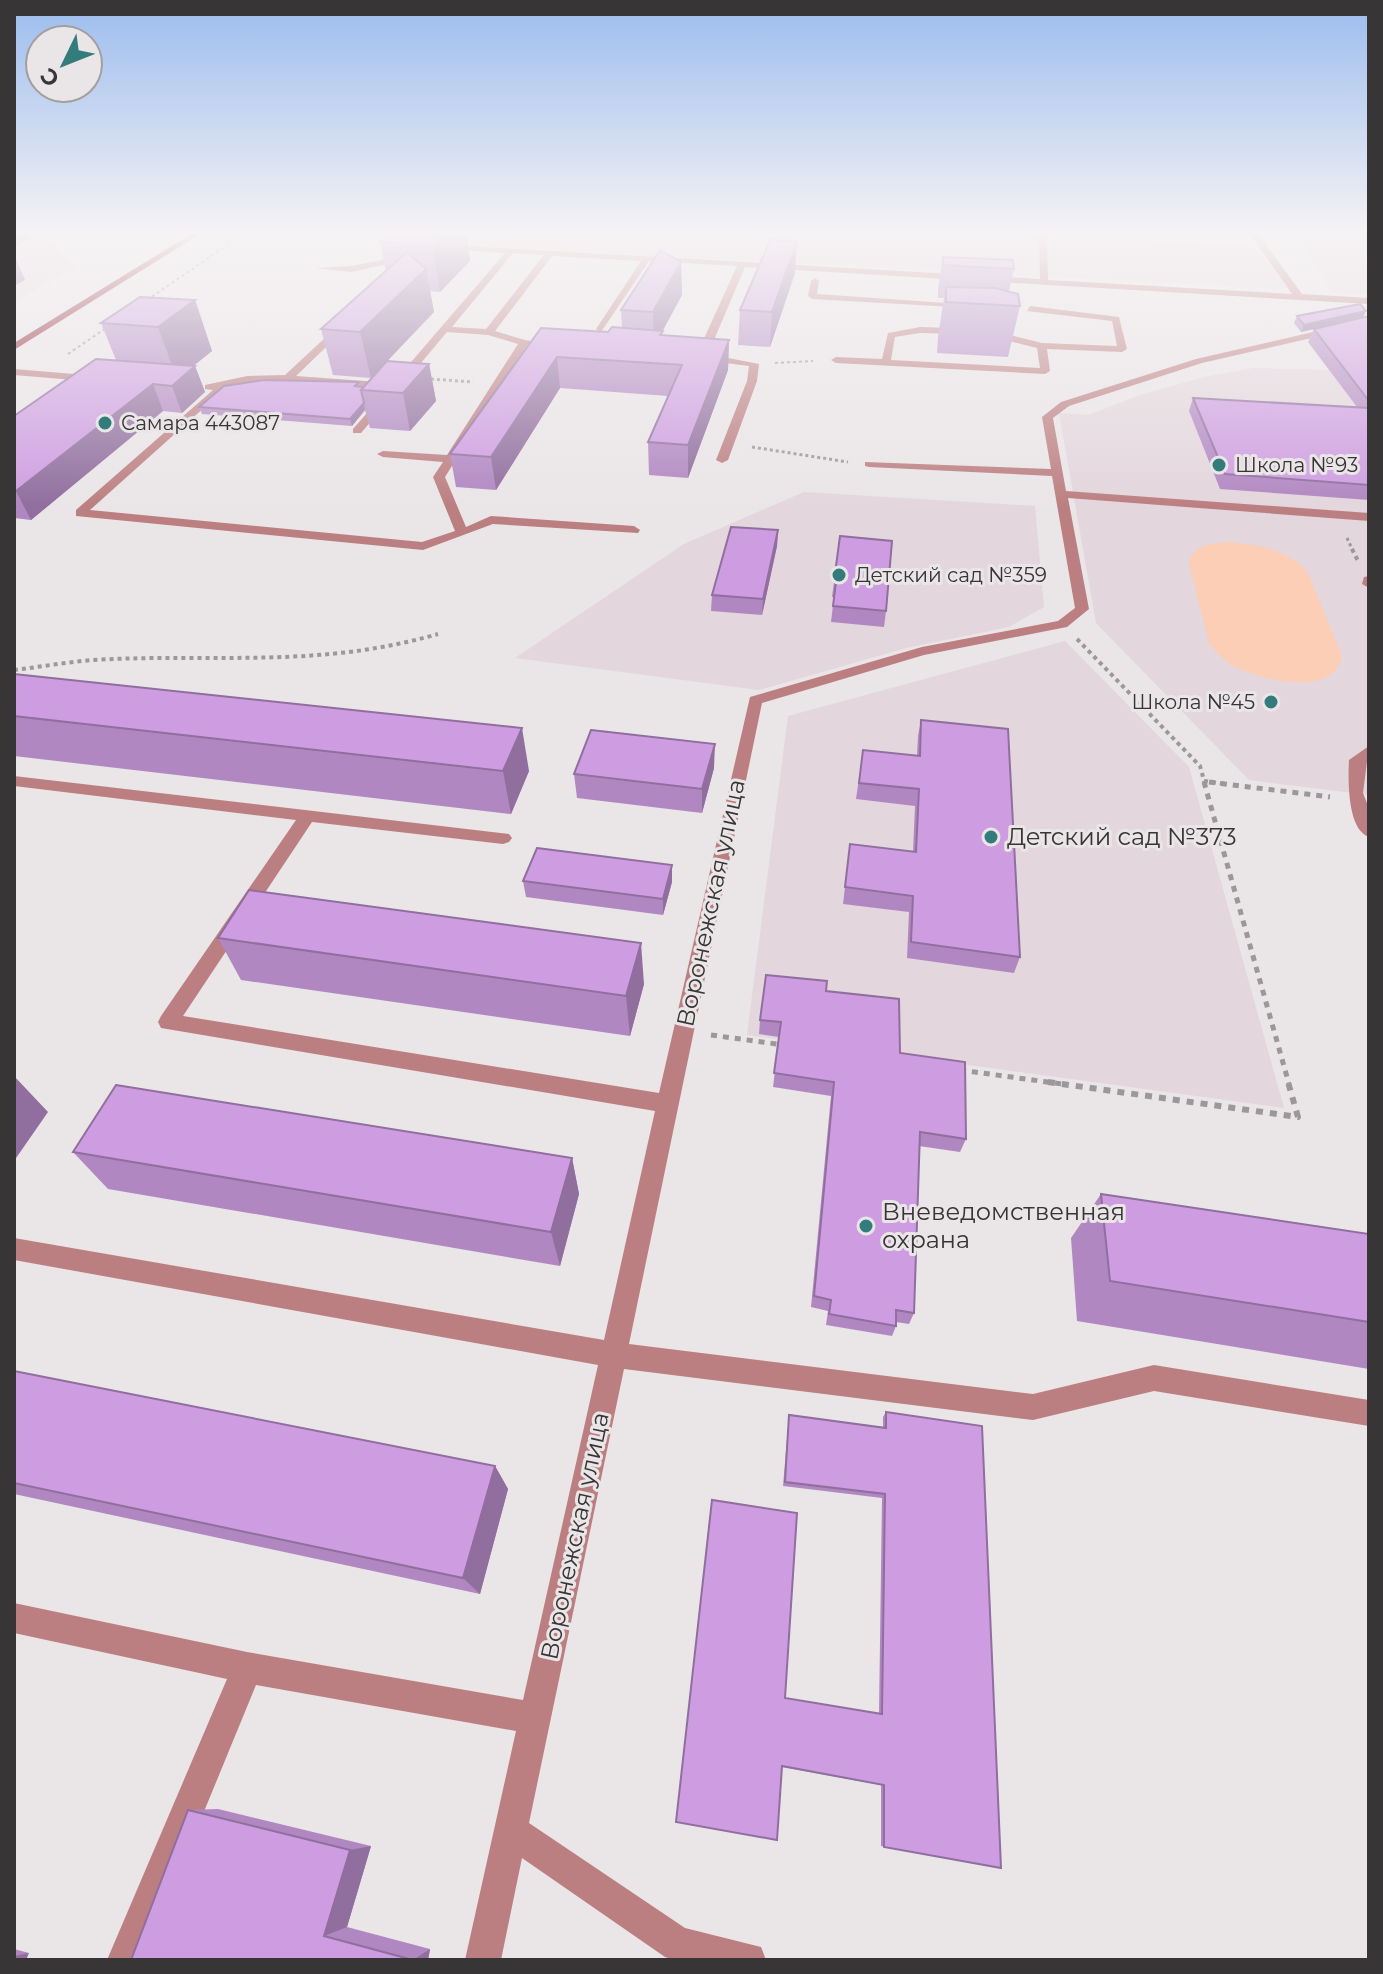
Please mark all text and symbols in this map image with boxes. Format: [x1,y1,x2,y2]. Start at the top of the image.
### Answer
north arrow [24,24,104,104]
text: С [34,62,65,92]
place label: Самара 443087 [121,411,280,435]
marker: Самара 443087 [96,414,114,432]
place label: Школа №93 [1235,453,1358,477]
marker: Школа №93 [1210,456,1228,474]
place label: Детский сад №359 [855,563,1047,587]
marker: Детский сад №359 [830,566,848,584]
place label: Школа №45 [1131,690,1255,714]
marker: Школа №45 [1262,693,1280,711]
street label: Воронежская улица [670,777,751,1029]
place label: Детский сад №373 [1007,822,1237,851]
marker: Детский сад №373 [982,828,1000,846]
place label: Вневедомственная охрана [882,1197,1125,1254]
marker: Вневедомственная охрана [857,1217,875,1235]
street label: Воронежская улица [534,1410,615,1662]

